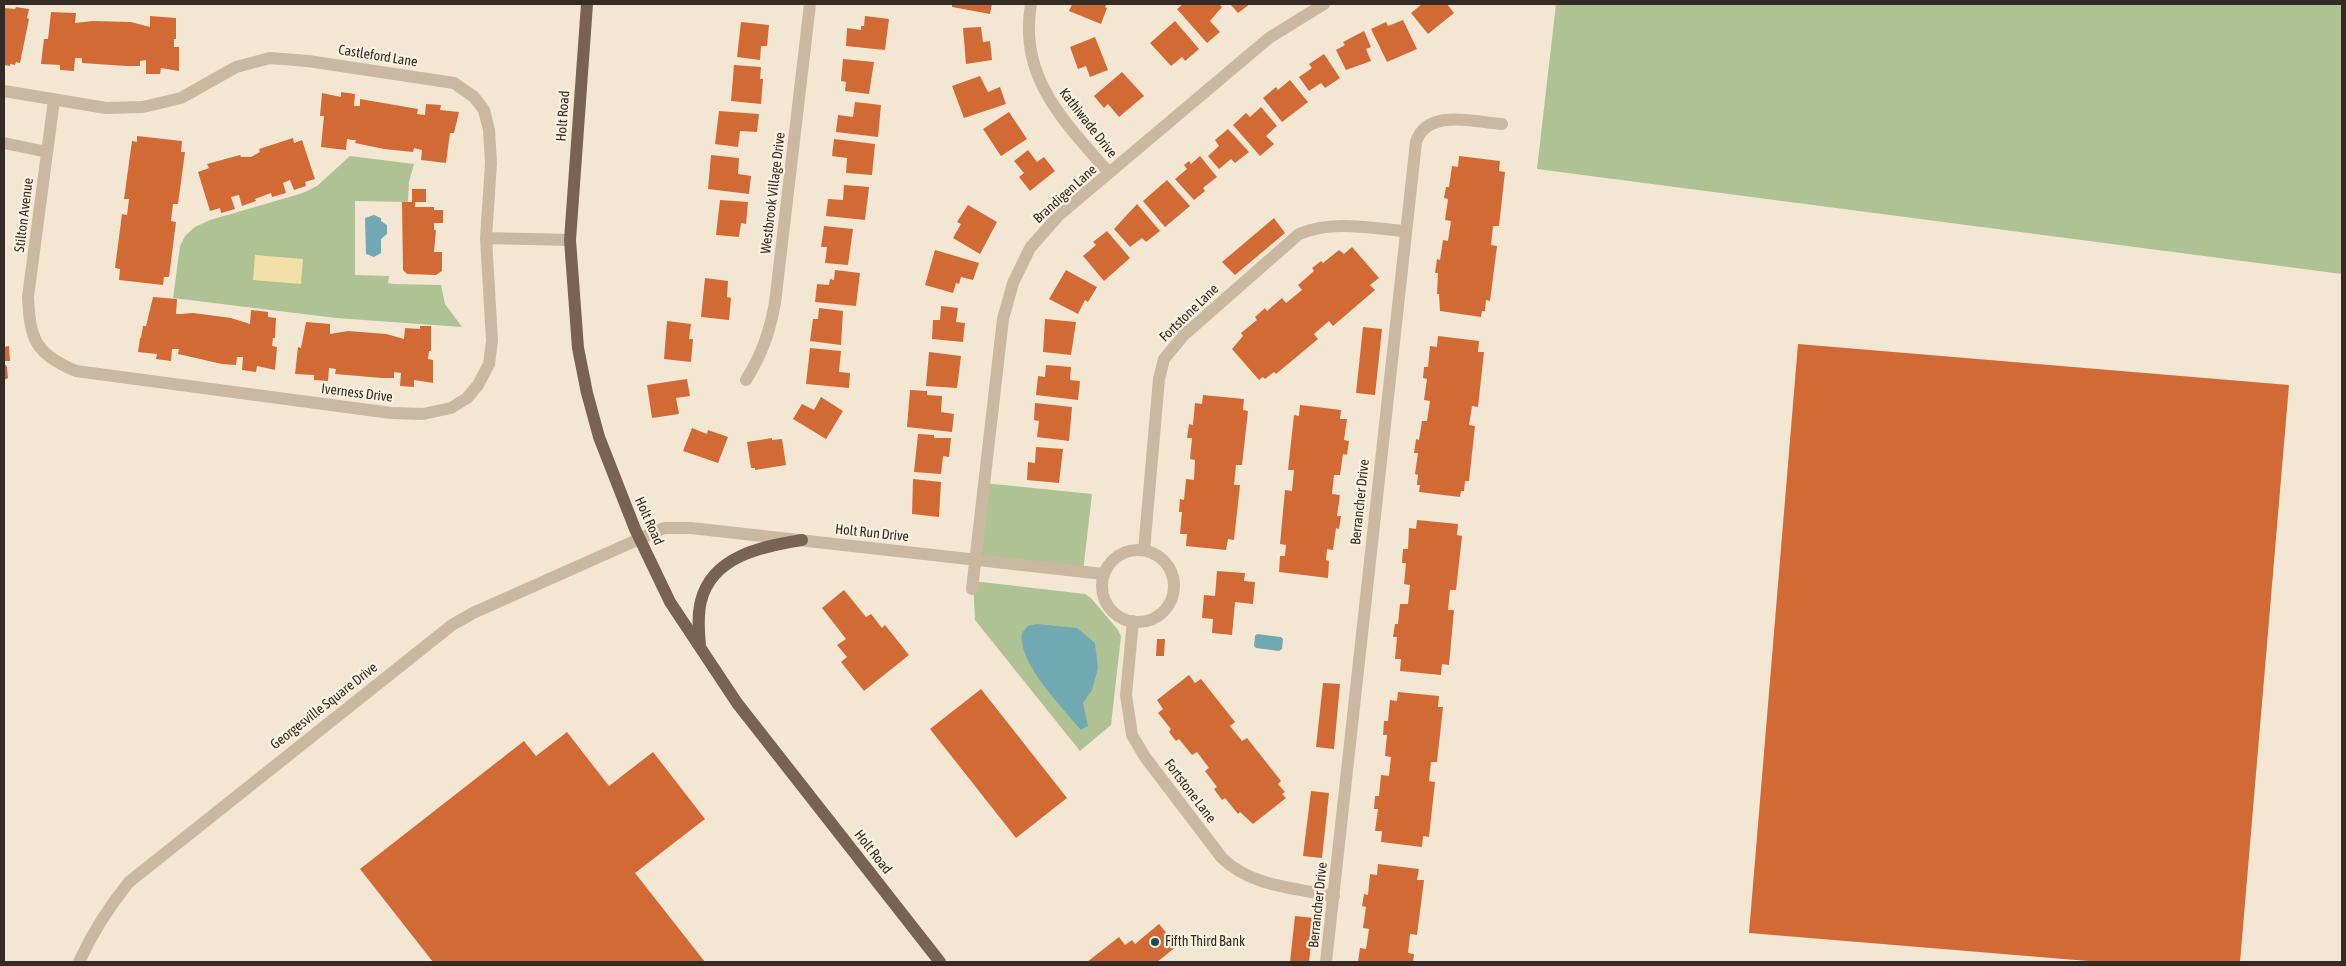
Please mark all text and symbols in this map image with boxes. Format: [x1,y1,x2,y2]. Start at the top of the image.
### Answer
street label: Castleford Lane [337,41,419,71]
street label: Kathiwade Drive [1056,85,1120,161]
street label: Holt Road [553,90,573,142]
street label: Westbrook Village Drive [757,131,789,255]
street label: Brandigen Lane [1030,161,1100,227]
street label: Stilton Avenue [11,177,37,253]
street label: Fortstone Lane [1156,281,1222,345]
street label: Iverness Drive [320,380,394,406]
street label: Berrancher Drive [1347,458,1373,546]
street label: Holt Road [631,494,667,548]
street label: Holt Run Drive [834,521,910,545]
street label: Georgesville Square Drive [267,659,381,753]
street label: Fortstone Lane [1161,756,1219,826]
street label: Holt Road [851,827,895,877]
street label: Berrancher Drive [1305,861,1331,949]
place label: Fifth Third Bank [1165,934,1245,950]
marker: Fifth Third Bank [1149,936,1161,948]

